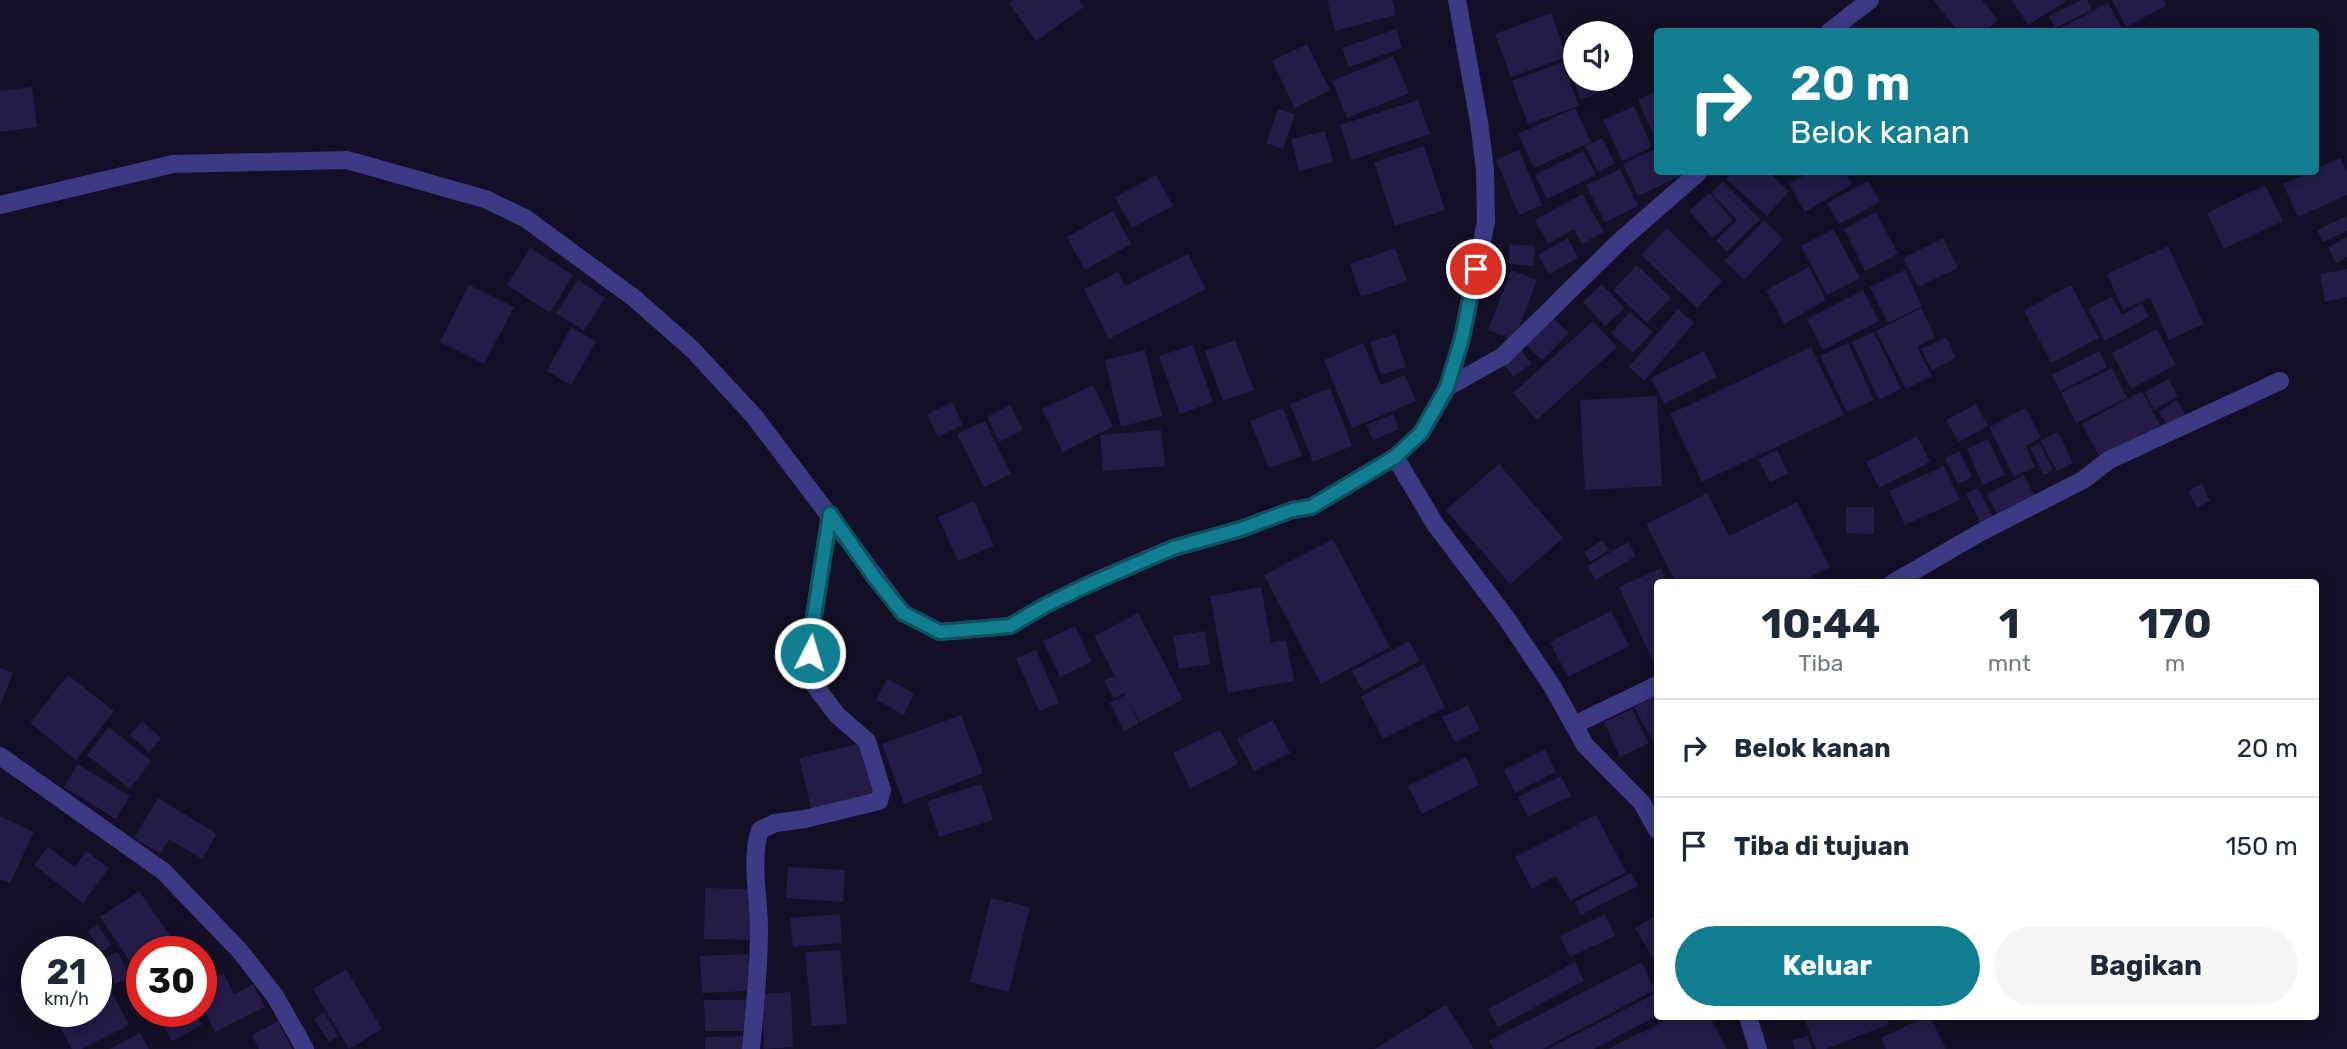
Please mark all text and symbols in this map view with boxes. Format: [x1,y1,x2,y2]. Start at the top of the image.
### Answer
map controls [1563,21,1633,91]
button: sound [1563,21,1633,91]
text: 20 m [1790,54,1911,112]
icon: right [1675,56,1766,147]
text: Belok kanan [1790,113,1970,151]
pin [1446,239,1506,299]
icon: arrive [1457,250,1495,288]
text: 10:44 [1761,599,1880,649]
text: 1 [1999,599,2020,649]
text: 170 [2138,599,2212,649]
position arrow [773,616,847,690]
text: Tiba [1798,649,1843,677]
text: mnt [1988,649,2031,677]
text: m [2165,649,2185,677]
icon: right [1675,729,1713,767]
text: Belok kanan [1734,733,1891,764]
text: 20 m [2237,733,2298,764]
icon: arrive [1675,827,1713,865]
text: Tiba di tujuan [1734,831,1909,862]
text: 150 m [2225,831,2298,862]
button: Keluar [1675,926,1980,1006]
button: Bagikan [1994,926,2298,1006]
speed limit sign: 30 [126,936,217,1027]
text: 21 [46,951,87,993]
text: km/h [44,988,89,1010]

